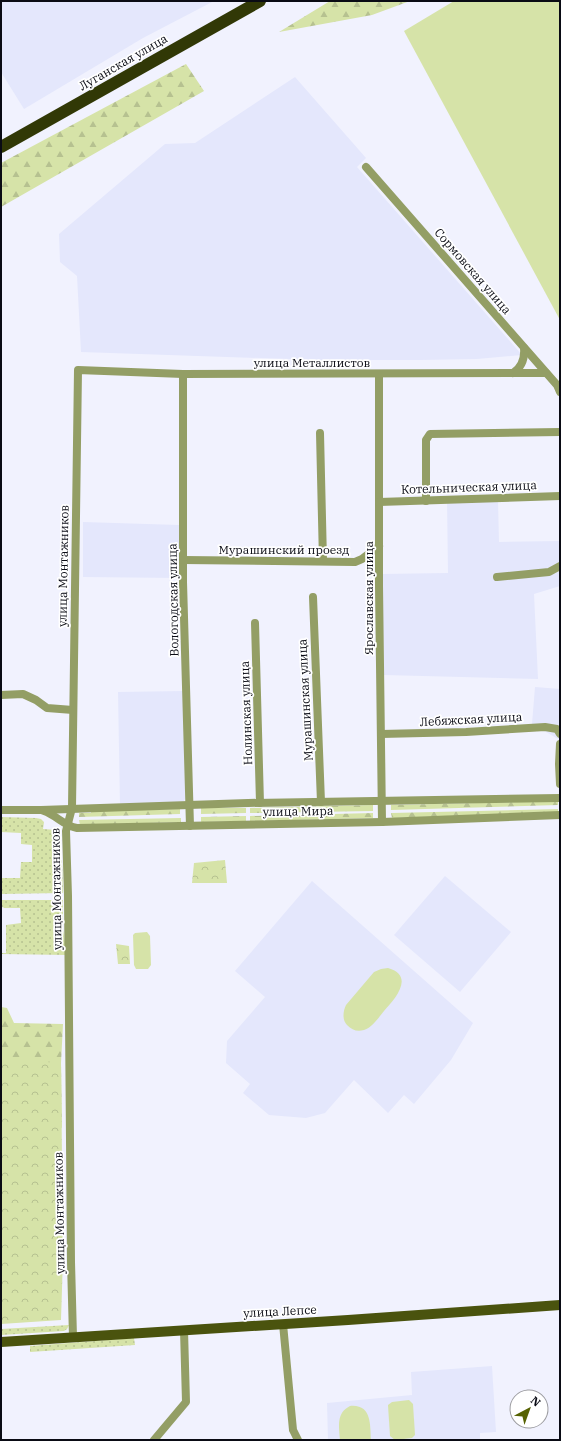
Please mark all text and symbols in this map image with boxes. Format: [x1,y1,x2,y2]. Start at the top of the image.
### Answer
street label: Луганская улица [76,30,170,93]
street label: Сормовская улица [431,225,515,318]
street label: улица Металлистов [254,355,371,370]
street label: Котельническая улица [401,477,538,497]
street label: улица Монтажников [54,505,72,627]
street label: Ярославская улица [361,541,376,655]
street label: Мурашинский проезд [219,542,349,557]
street label: Вологодская улица [165,543,181,657]
street label: Мурашинская улица [294,638,316,761]
street label: Нолинская улица [237,660,255,765]
street label: Лебяжская улица [419,709,523,729]
street label: улица Мира [262,803,334,819]
street label: улица Монтажников [47,828,65,950]
street label: улица Монтажников [50,1152,68,1274]
street label: улица Лепсе [243,1302,317,1320]
north arrow [509,1389,549,1429]
text: N [528,1393,544,1410]

